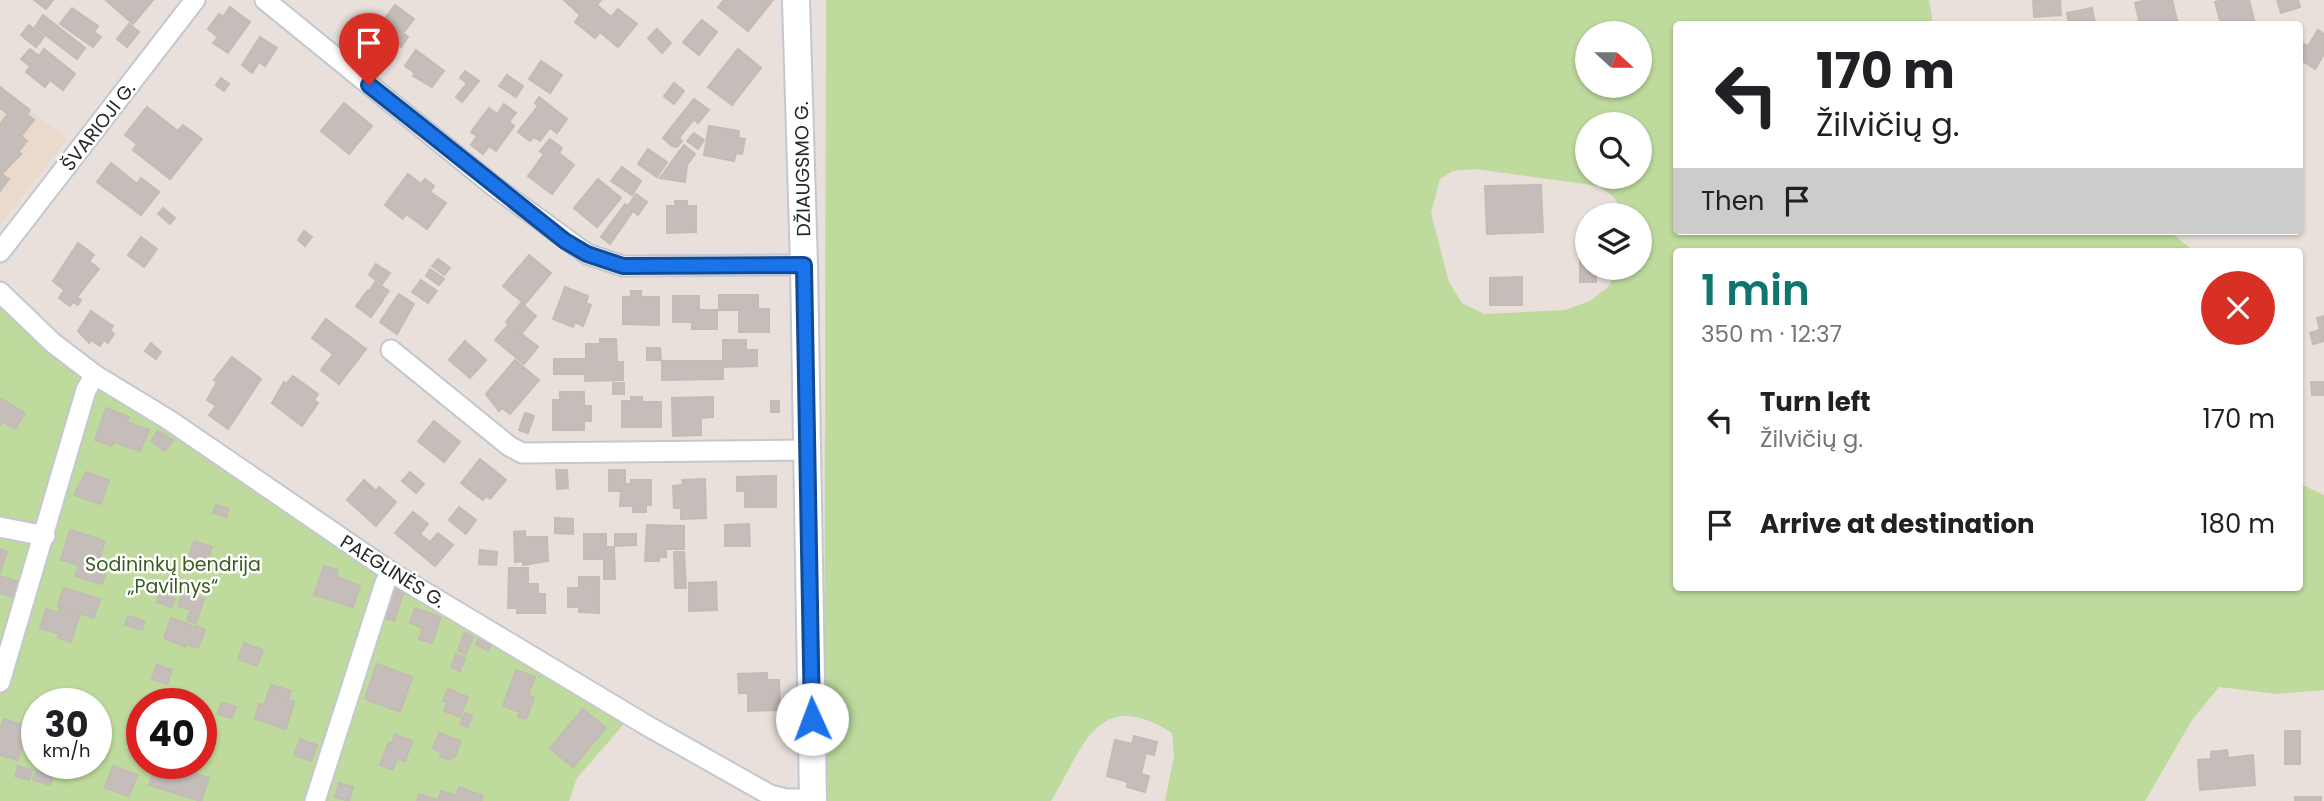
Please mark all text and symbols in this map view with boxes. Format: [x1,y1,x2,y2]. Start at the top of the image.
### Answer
pin [339,13,399,85]
north arrow [1575,21,1652,98]
map controls [1575,21,1652,280]
icon: arrive [350,24,388,62]
text: 170 m [1816,37,1955,105]
icon: left [1701,49,1792,140]
street label: ŠVARIOJI G. [55,76,142,177]
street label: DŽIAUGSMO G. [788,101,817,237]
text: Žilvičių g. [1816,102,1960,147]
button: search [1575,112,1652,189]
icon: arrive [1778,182,1816,220]
text: Then [1701,183,1764,219]
button: layers [1575,203,1652,280]
text: 1 min [1701,261,1810,320]
button: close [2201,271,2275,345]
text: 350 m · 12:37 [1701,318,1842,350]
text: Turn left [1760,384,1871,420]
icon: left [1701,401,1739,439]
text: 170 m [2202,401,2275,437]
text: Žilvičių g. [1760,423,1863,455]
icon: arrive [1701,506,1739,544]
text: Arrive at destination [1760,506,2035,542]
text: 180 m [2200,506,2275,542]
street label: PAEGLINĖS G. [335,528,450,614]
park label: Sodininkų bendrija „Pavilnys“ [85,551,261,600]
position arrow [775,682,849,756]
speed limit sign: 40 [126,688,217,779]
text: 30 [45,700,89,749]
text: km/h [43,738,90,763]

